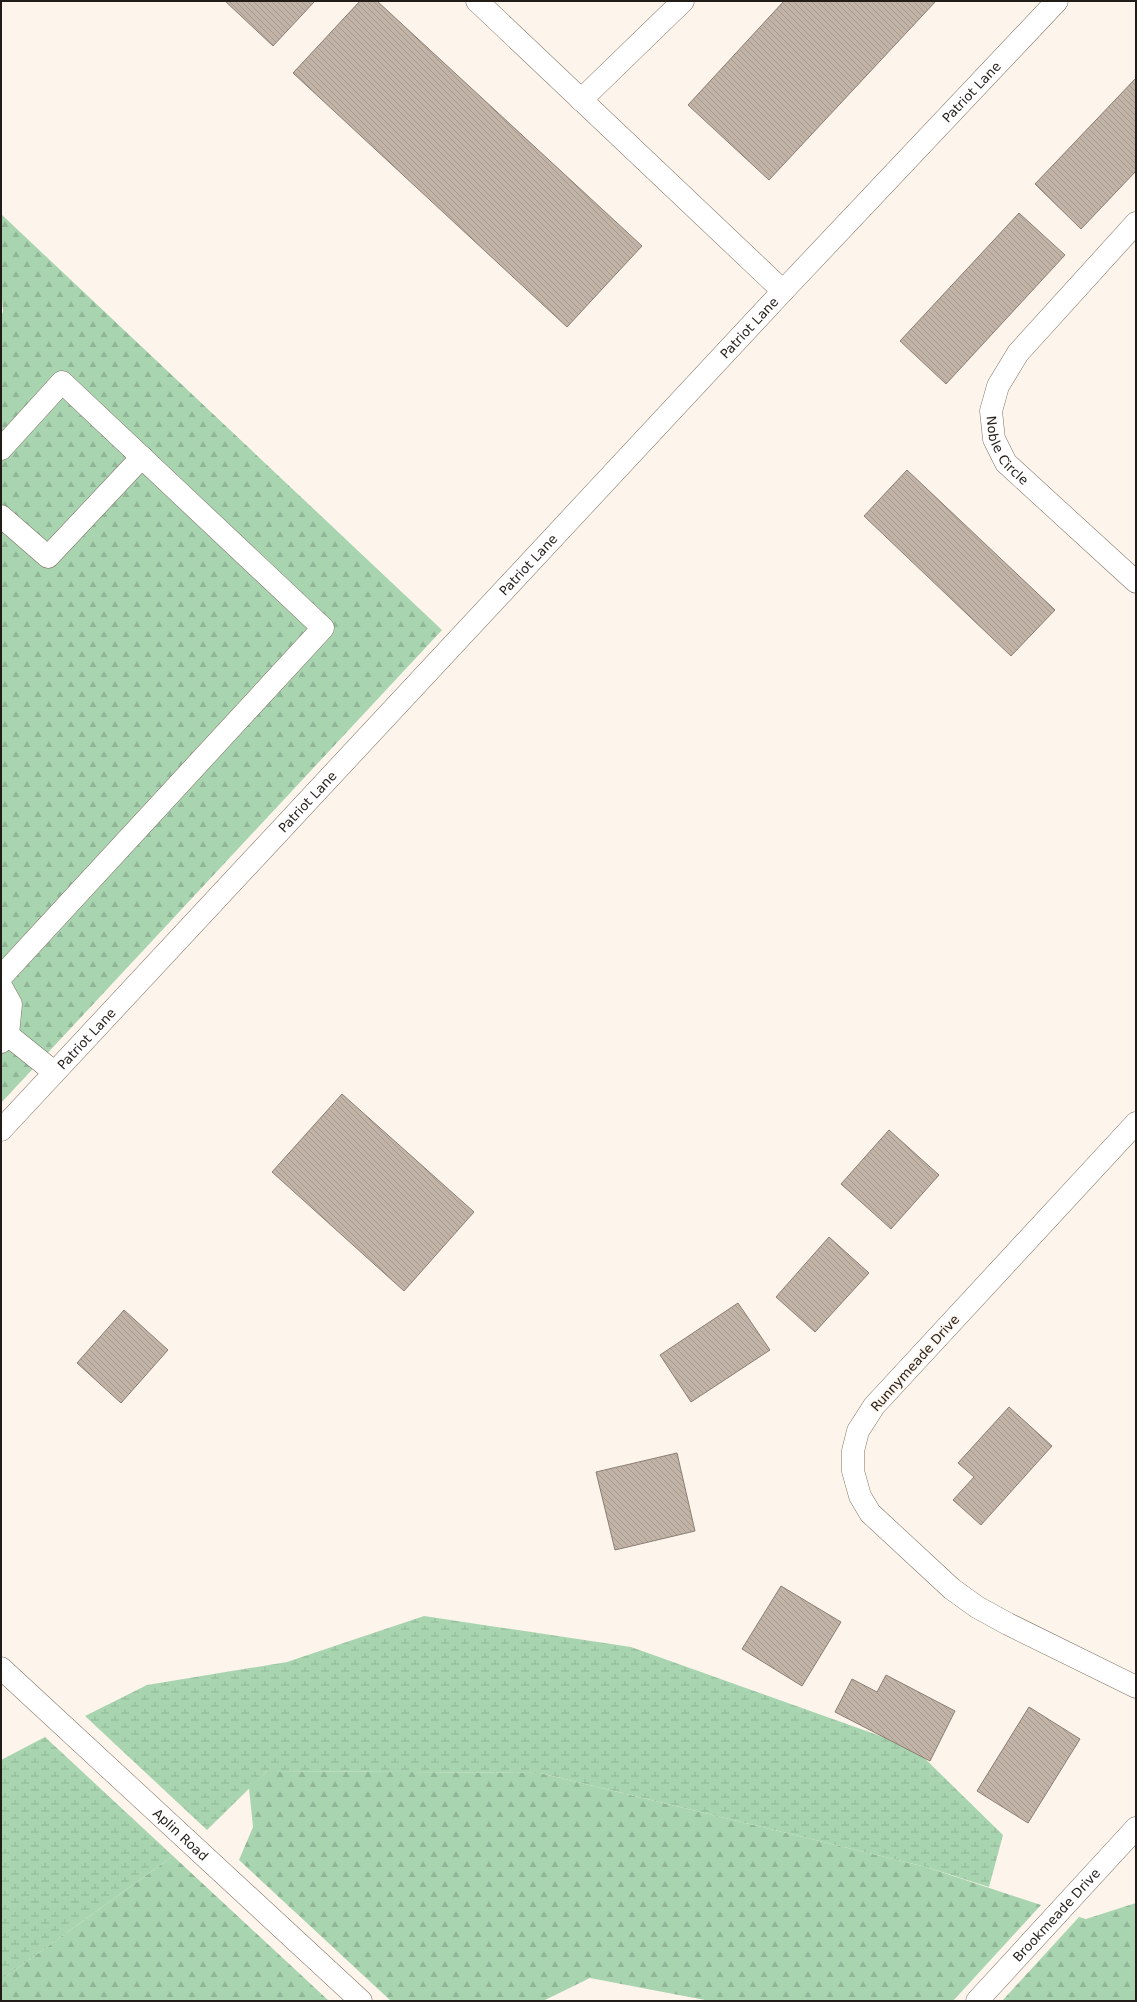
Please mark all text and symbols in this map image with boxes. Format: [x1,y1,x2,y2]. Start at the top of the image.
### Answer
street label: Patriot Lane [939,58,1003,125]
street label: Patriot Lane [717,294,781,361]
street label: Noble Circle [984,415,1032,487]
street label: Patriot Lane [496,531,560,598]
street label: Patriot Lane [275,768,339,835]
street label: Patriot Lane [54,1005,118,1072]
street label: Runnymeade Drive [868,1312,962,1414]
street label: Aplin Road [150,1805,211,1863]
street label: Brookmeade Drive [1010,1865,1103,1965]

